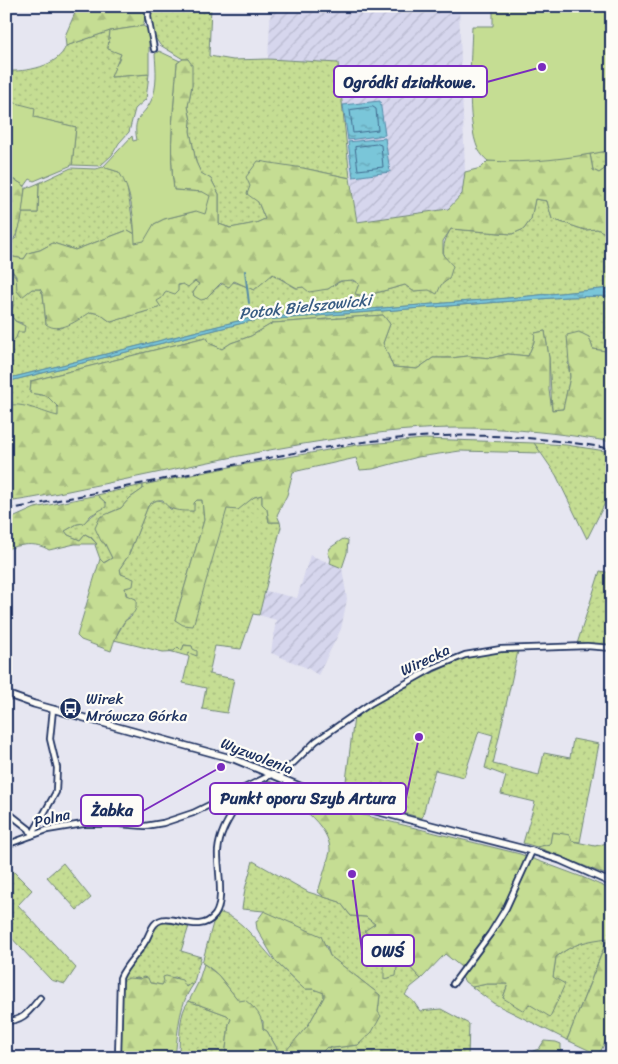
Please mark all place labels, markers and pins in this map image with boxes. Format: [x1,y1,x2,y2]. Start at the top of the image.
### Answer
callout: Ogródki działkowe. [334,66,487,97]
place label: Wirek Mrówcza Górka [86,686,187,729]
bus stop icon: Wirek Mrówcza Górka [58,696,82,720]
callout: Punkt oporu Szyb Artura [210,783,406,814]
callout: Żabka [81,795,143,826]
callout: OWŚ [362,935,414,966]

